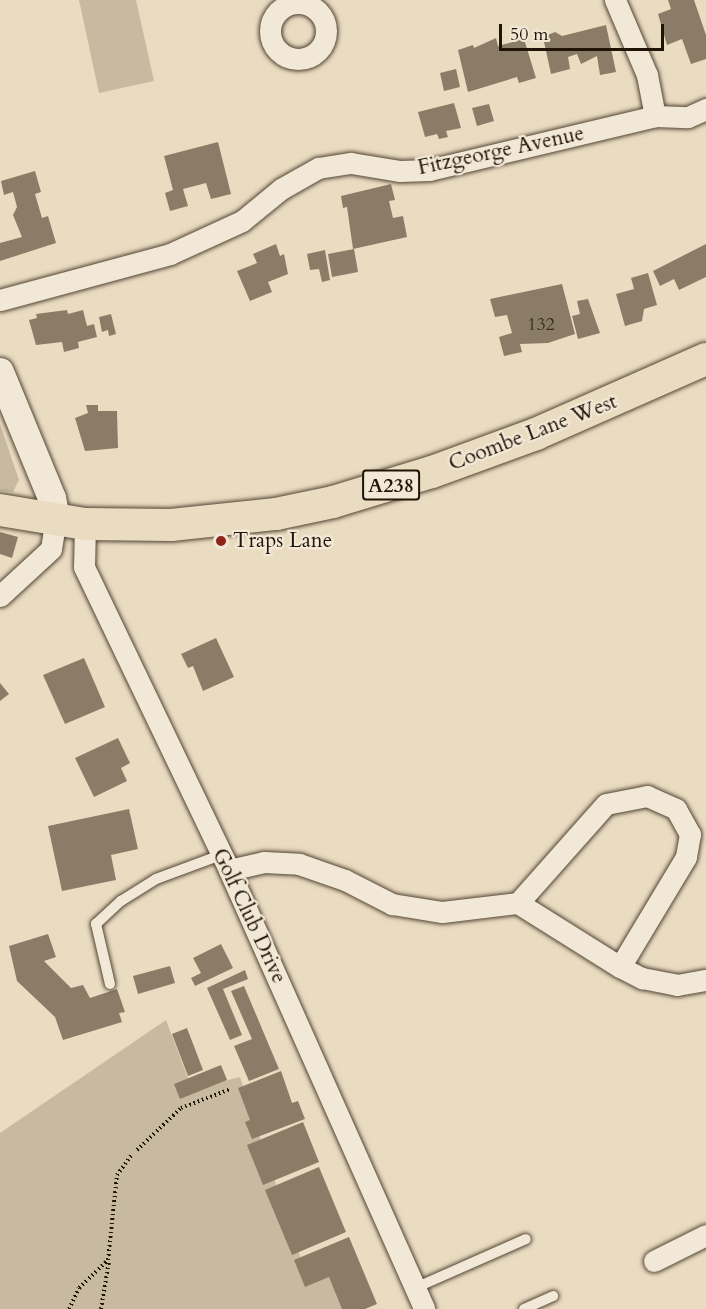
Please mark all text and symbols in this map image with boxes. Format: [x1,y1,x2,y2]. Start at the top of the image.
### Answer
scale bar [502,12,667,50]
text: 50 m [510,22,549,47]
street label: Fitzgeorge Avenue [416,121,586,181]
house number: 132 [527,314,555,336]
street label: Coombe Lane West [445,389,621,477]
road number: A238 [361,468,421,502]
place label: Traps Lane [233,528,332,554]
marker: Traps Lane [214,534,228,548]
street label: Golf Club Drive [207,845,291,987]

